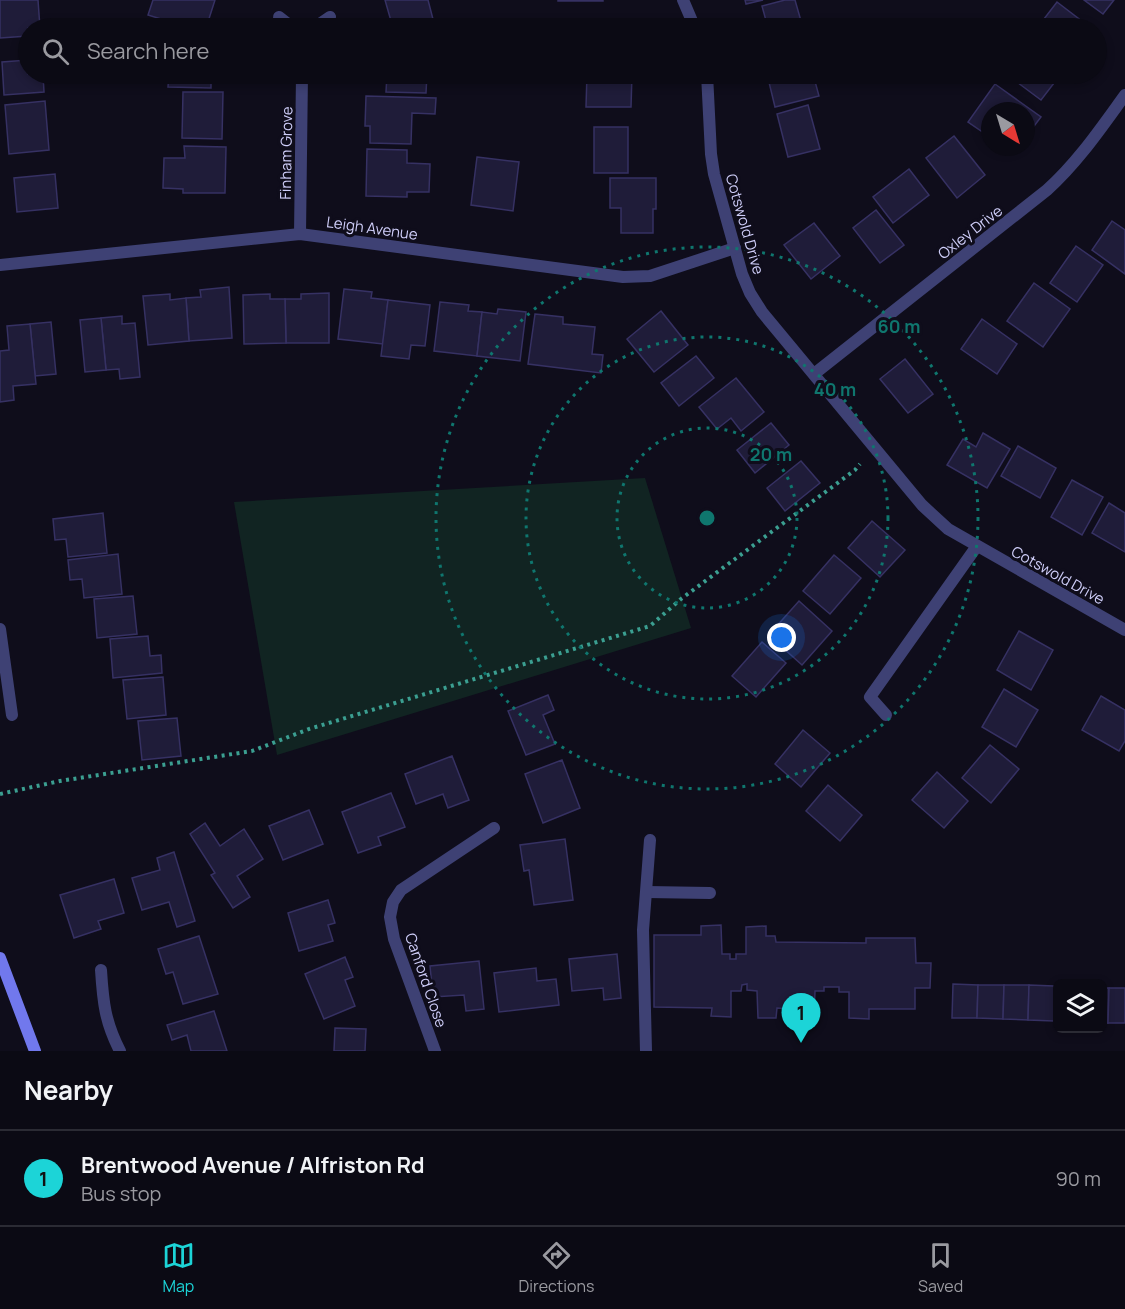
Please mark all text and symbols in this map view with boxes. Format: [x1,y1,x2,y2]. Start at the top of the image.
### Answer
search box [18,18,1107,84]
icon: search [39,35,72,68]
text: Search here [87,36,209,66]
north arrow [981,102,1035,156]
street label: Finham Grove [275,106,297,200]
street label: Cotswold Drive [721,171,769,277]
street label: Oxley Drive [933,200,1007,264]
street label: Leigh Avenue [325,211,419,245]
text: 60 m [878,314,920,338]
text: 40 m [814,377,856,401]
text: 20 m [750,442,792,466]
centre of rings [697,508,717,528]
street label: Cotswold Drive [1008,541,1109,609]
your location [767,623,796,652]
street label: Canford Close [400,930,452,1030]
map controls [1053,979,1107,1033]
button: layers [1053,979,1107,1033]
pin: 1 [782,994,820,1043]
text: Nearby [24,1072,113,1108]
text: Brentwood Avenue / Alfriston Rd [81,1150,425,1180]
text: 1 [39,1165,48,1192]
text: 90 m [1055,1165,1101,1192]
text: Bus stop [81,1180,161,1207]
tab: Map [162,1239,195,1297]
tab: Directions [519,1239,594,1297]
tab: Saved [918,1239,963,1297]

